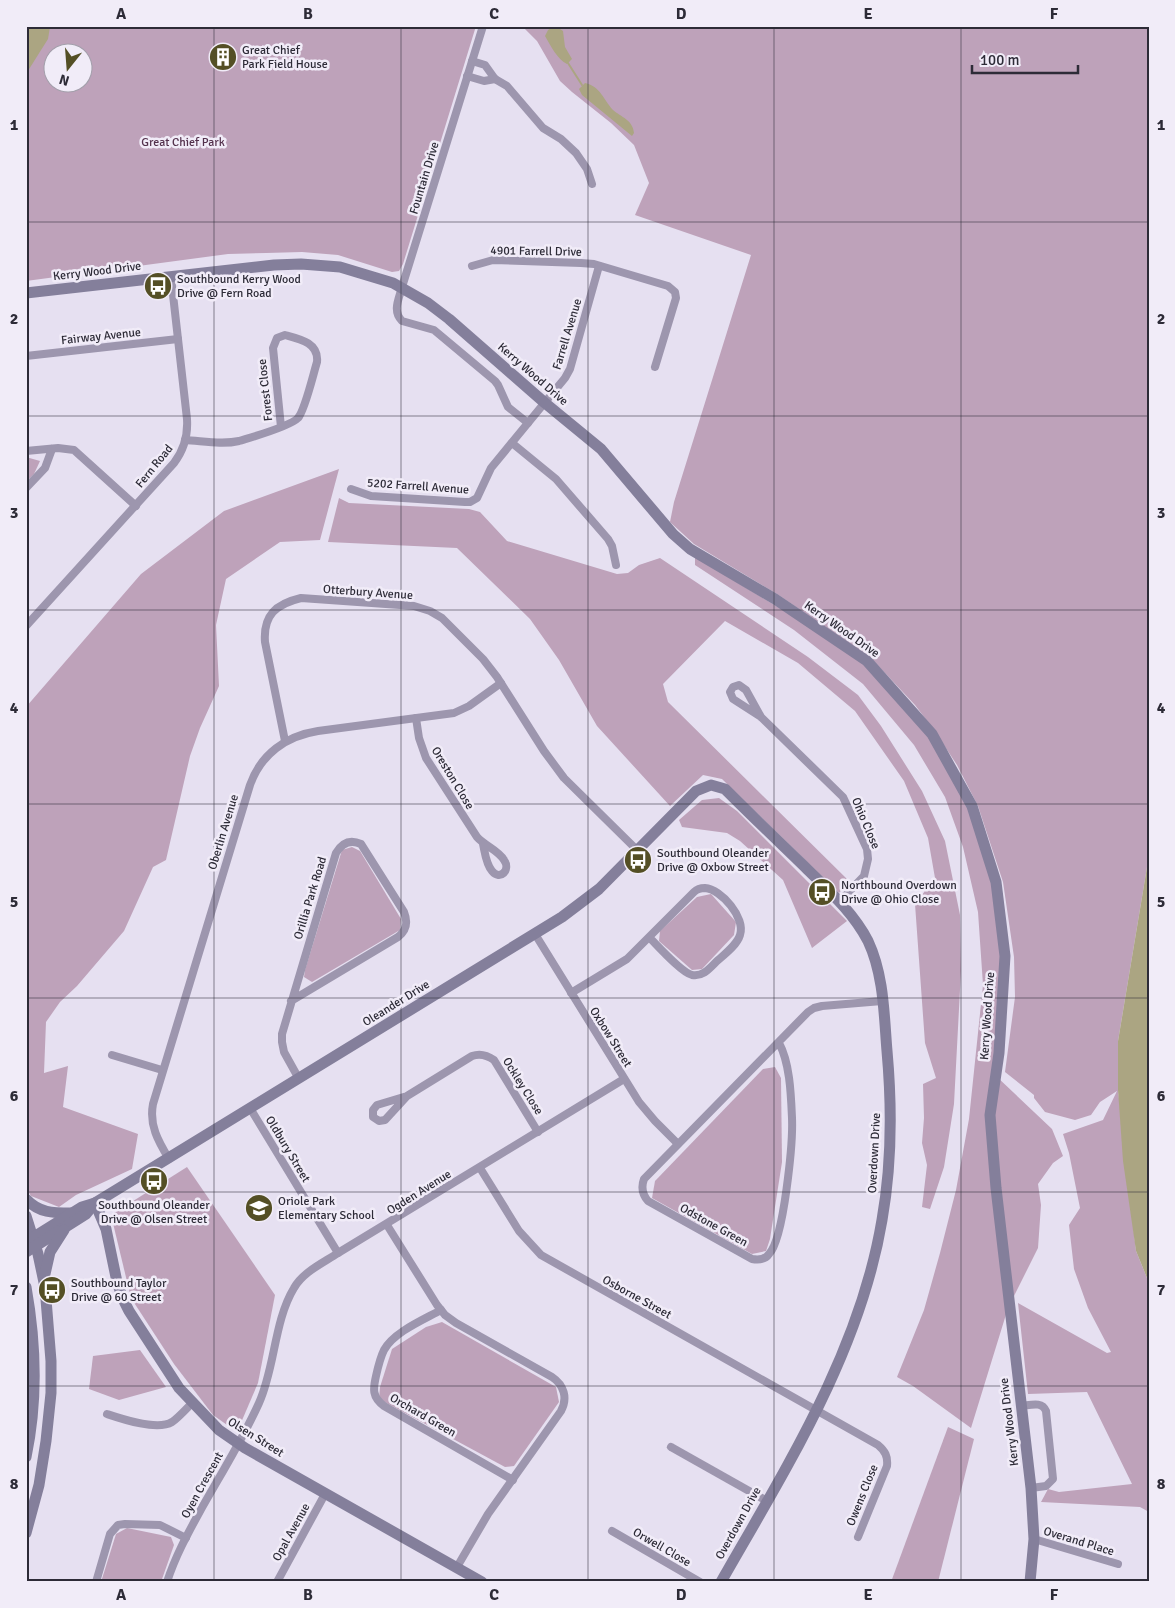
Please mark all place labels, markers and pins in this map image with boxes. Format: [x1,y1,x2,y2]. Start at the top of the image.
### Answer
building icon: Great Chief Park Field House [208,42,238,72]
place label: Great Chief Park Field House [242,43,328,72]
bus stop icon: Southbound Kerry Wood Drive @ Fern Road [143,271,173,301]
place label: Southbound Kerry Wood Drive @ Fern Road [177,272,301,301]
bus stop icon: Southbound Oleander Drive @ Oxbow Street [623,845,653,875]
place label: Southbound Oleander Drive @ Oxbow Street [657,846,769,875]
bus stop icon: Northbound Overdown Drive @ Ohio Close [807,877,837,907]
place label: Northbound Overdown Drive @ Ohio Close [841,878,957,907]
bus stop icon: Southbound Oleander Drive @ Olsen Street [139,1166,169,1196]
school or university icon: Oriole Park Elementary School [244,1193,274,1223]
place label: Oriole Park Elementary School [278,1194,375,1223]
place label: Southbound Oleander Drive @ Olsen Street [98,1198,210,1227]
bus stop icon: Southbound Taylor Drive @ 60 Street [37,1275,67,1305]
place label: Southbound Taylor Drive @ 60 Street [71,1276,167,1305]

